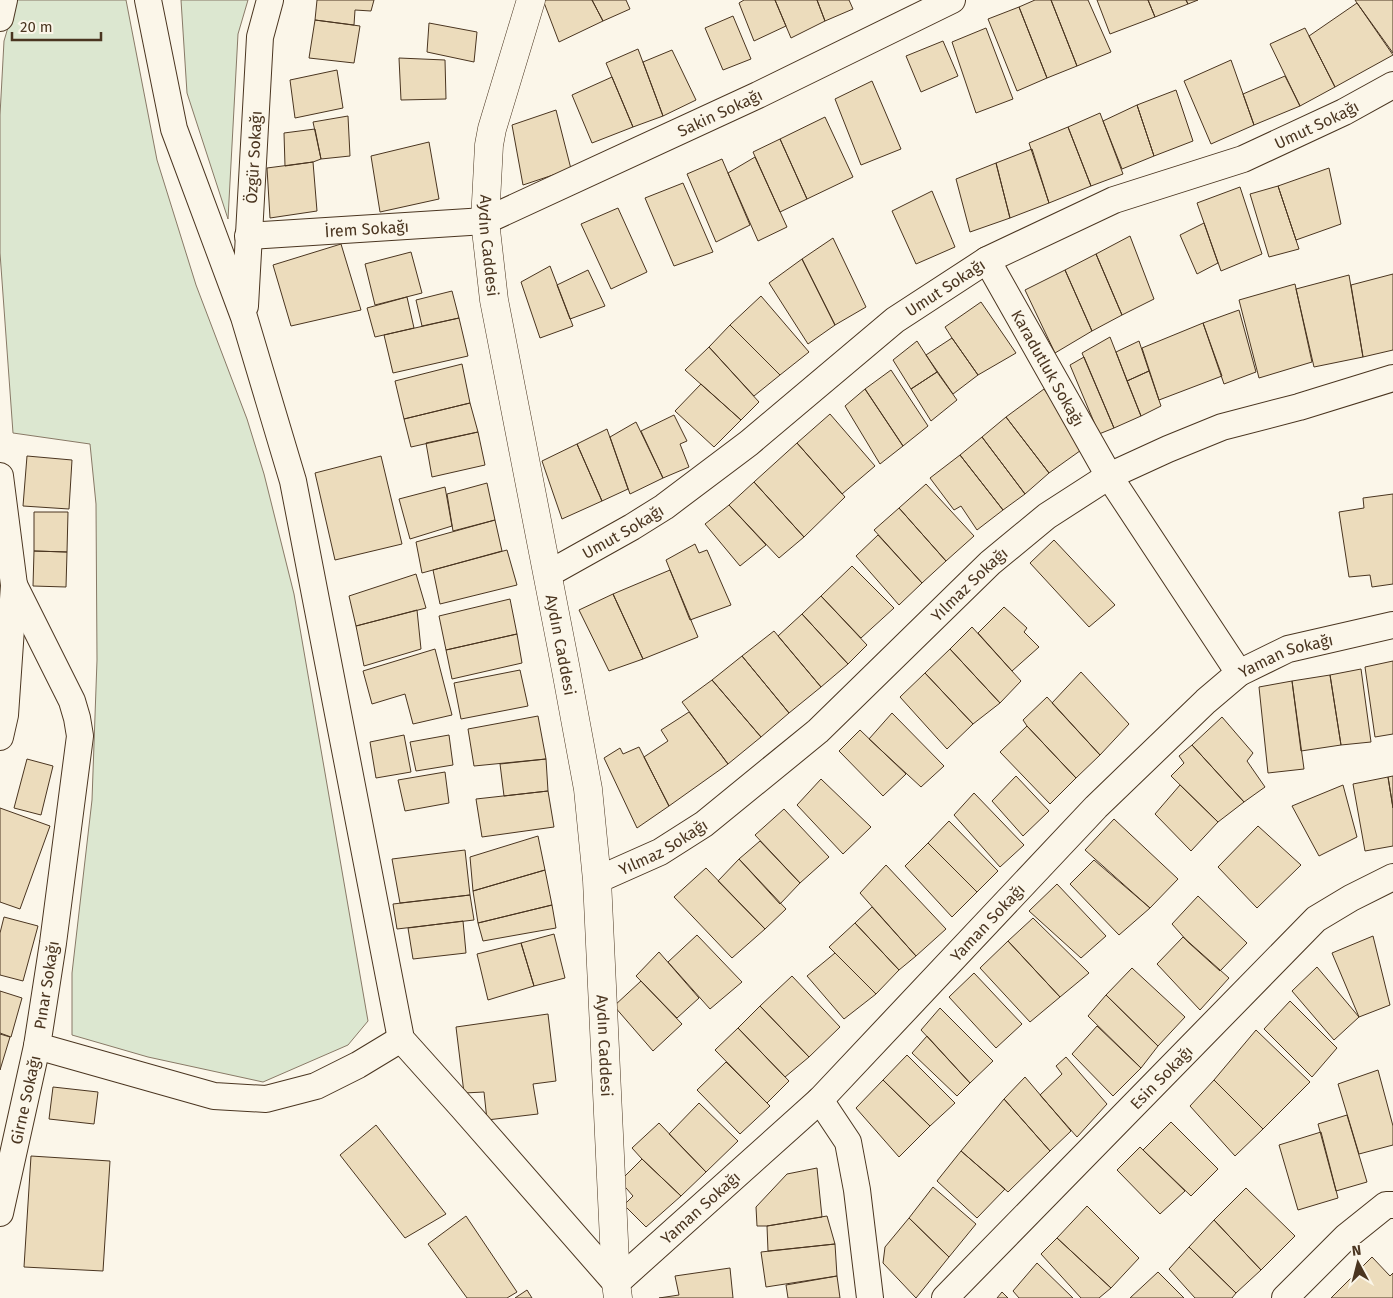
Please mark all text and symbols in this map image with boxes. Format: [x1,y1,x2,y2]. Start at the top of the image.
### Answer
scale bar [12,10,101,42]
text: 20 m [20,18,53,36]
street label: Sakin Sokağı [675,85,766,141]
street label: Umut Sokağı [1271,97,1362,153]
street label: Özgür Sokağı [242,110,266,204]
street label: Aydın Caddesi [475,194,503,298]
street label: İrem Sokağı [324,217,410,241]
street label: Umut Sokağı [902,255,989,321]
street label: Karadutluk Sokağı [1007,307,1088,430]
street label: Umut Sokağı [579,501,667,563]
street label: Yılmaz Sokağı [927,544,1011,625]
street label: Aydın Caddesi [542,593,579,697]
street label: Yaman Sokağı [1236,630,1335,682]
street label: Yılmaz Sokağı [616,815,711,879]
street label: Yaman Sokağı [947,880,1029,966]
street label: Pınar Sokağı [30,939,63,1031]
street label: Aydın Caddesi [592,994,616,1097]
street label: Esin Sokağı [1126,1042,1197,1113]
street label: Girne Sokağı [7,1054,45,1146]
street label: Yaman Sokağı [657,1167,744,1248]
north arrow [1333,1238,1383,1288]
text: N [1351,1242,1362,1260]

